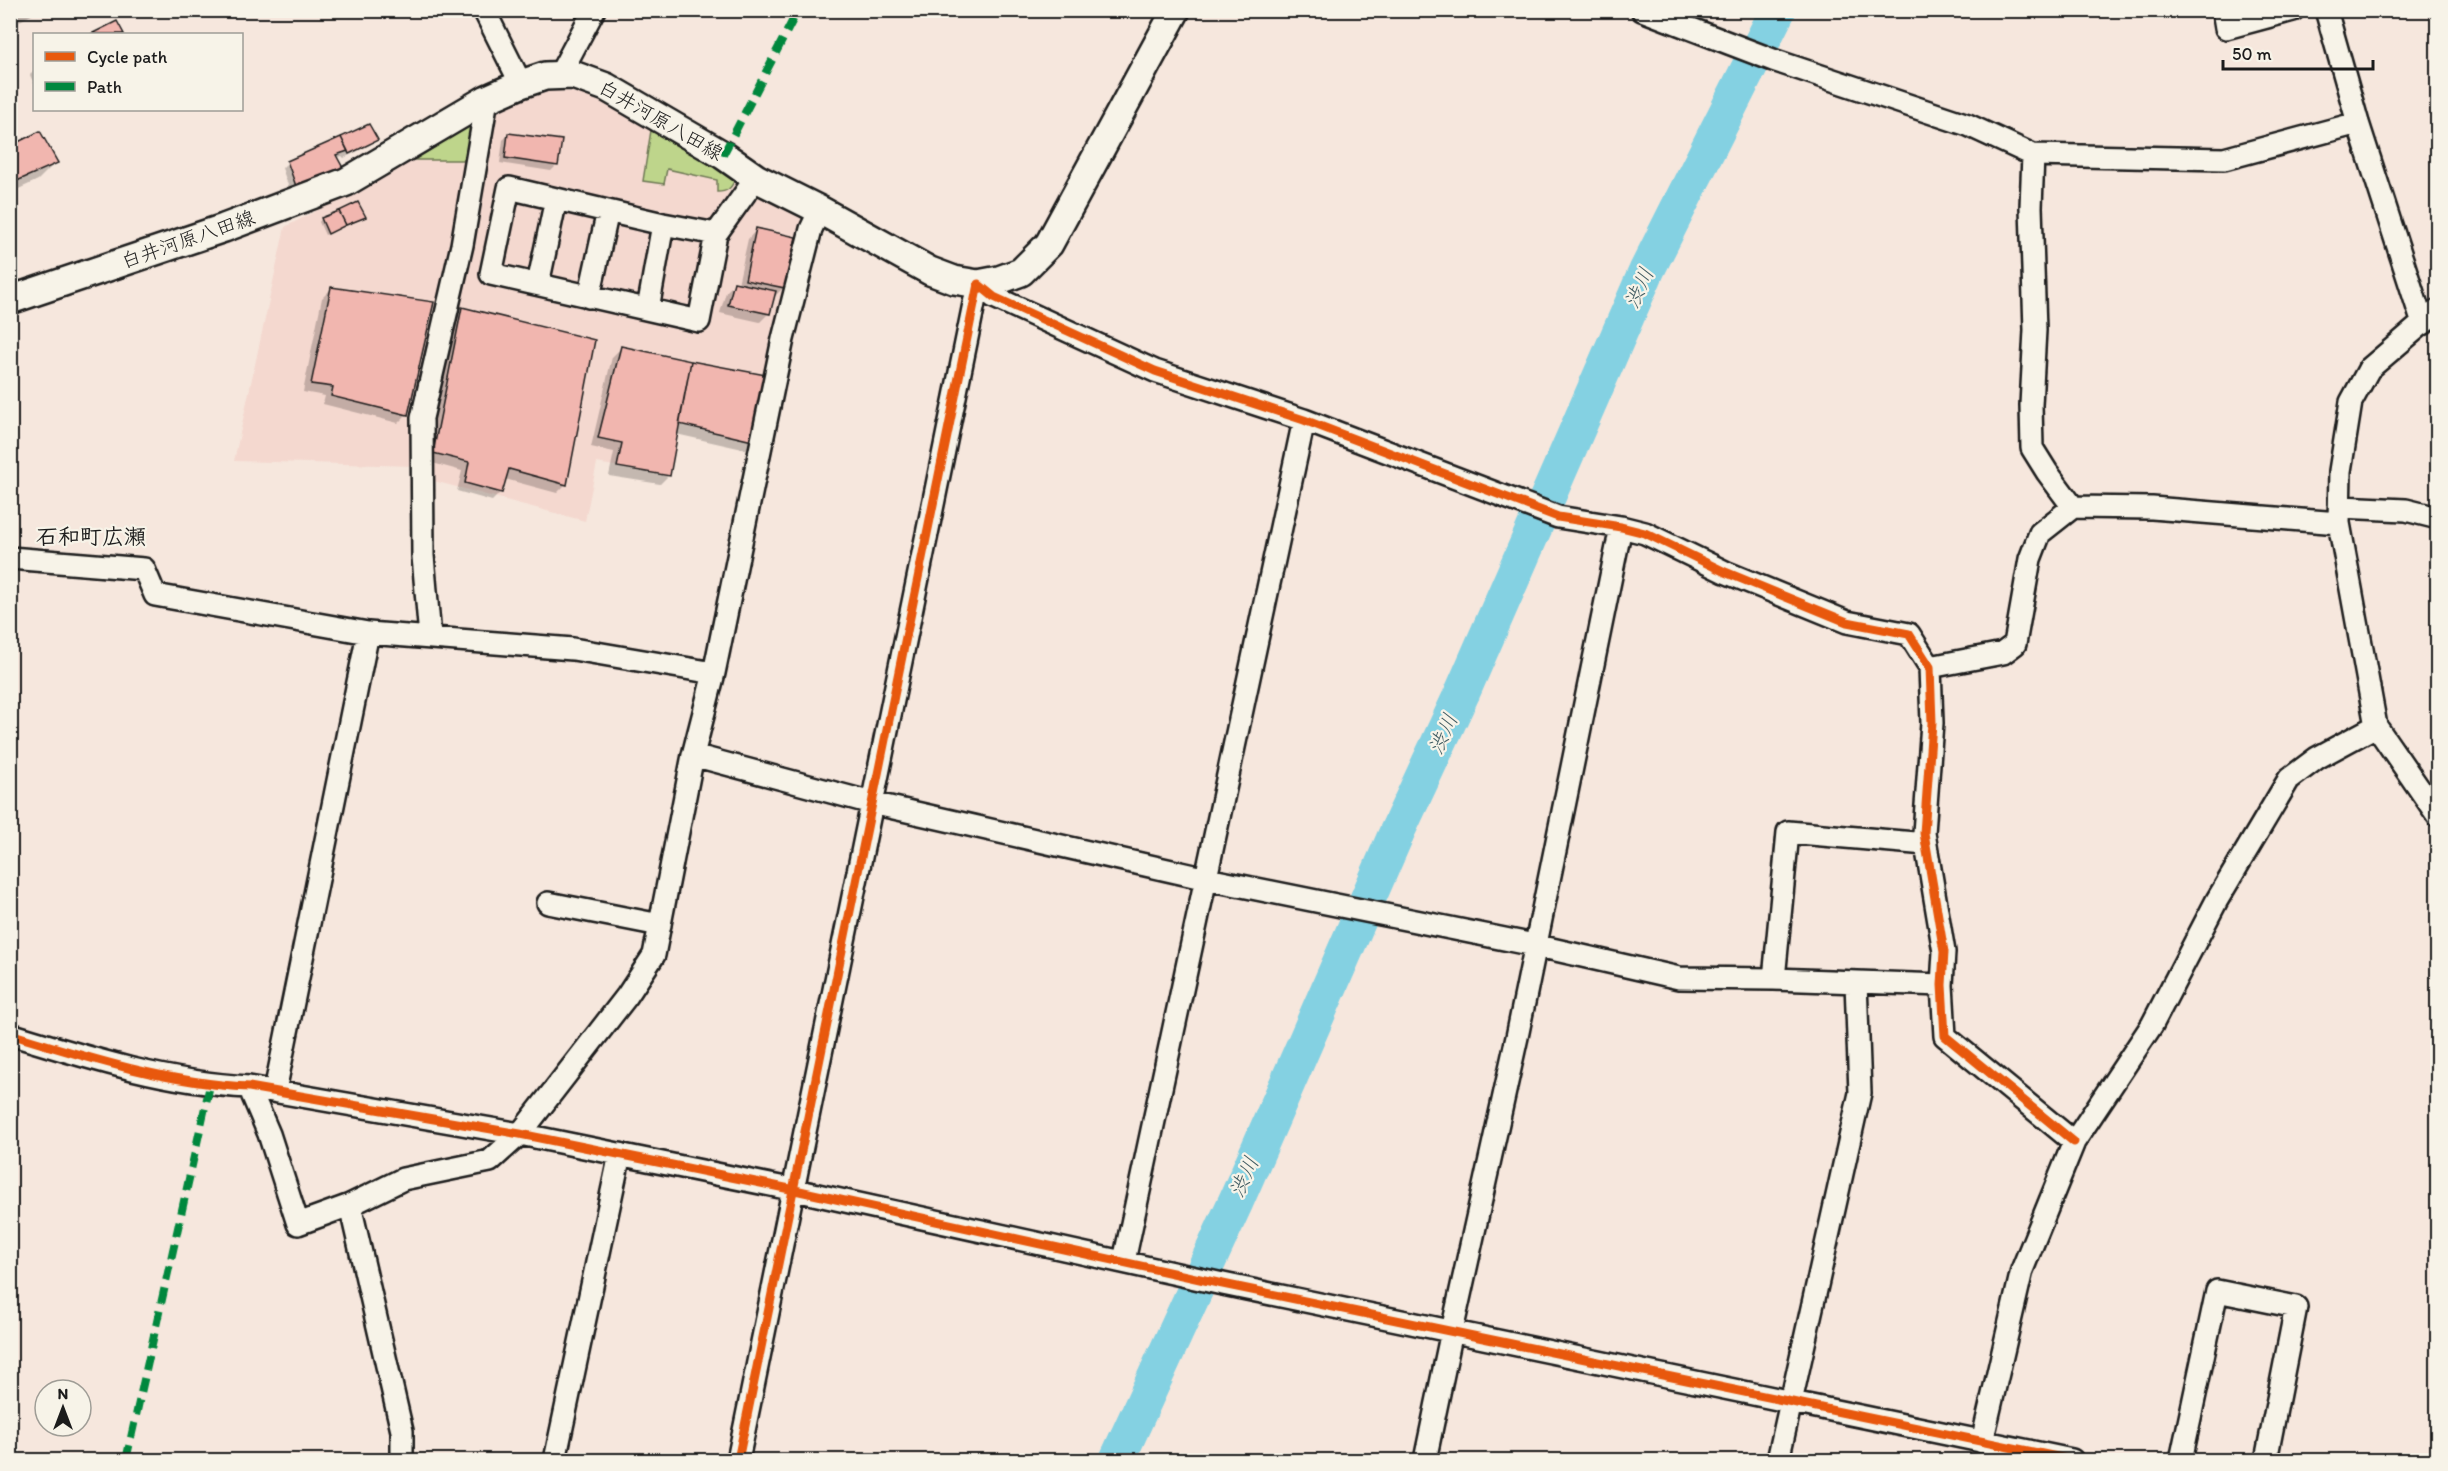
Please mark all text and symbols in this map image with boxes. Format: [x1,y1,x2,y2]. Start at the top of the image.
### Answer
legend [33,33,243,111]
scale bar [2223,33,2373,71]
text: 50 m [2232,43,2272,65]
text: Cycle path [87,46,168,68]
street label: 白井河原八田線 [594,75,728,165]
text: Path [87,76,122,98]
street label: 白井河原八田線 [118,205,258,273]
water label: 渋川 [1619,264,1659,312]
district label: 石和町広瀬 [36,523,146,550]
water label: 渋川 [1423,710,1463,758]
water label: 渋川 [1224,1153,1264,1201]
north arrow [33,1378,93,1438]
text: N [58,1384,68,1403]

